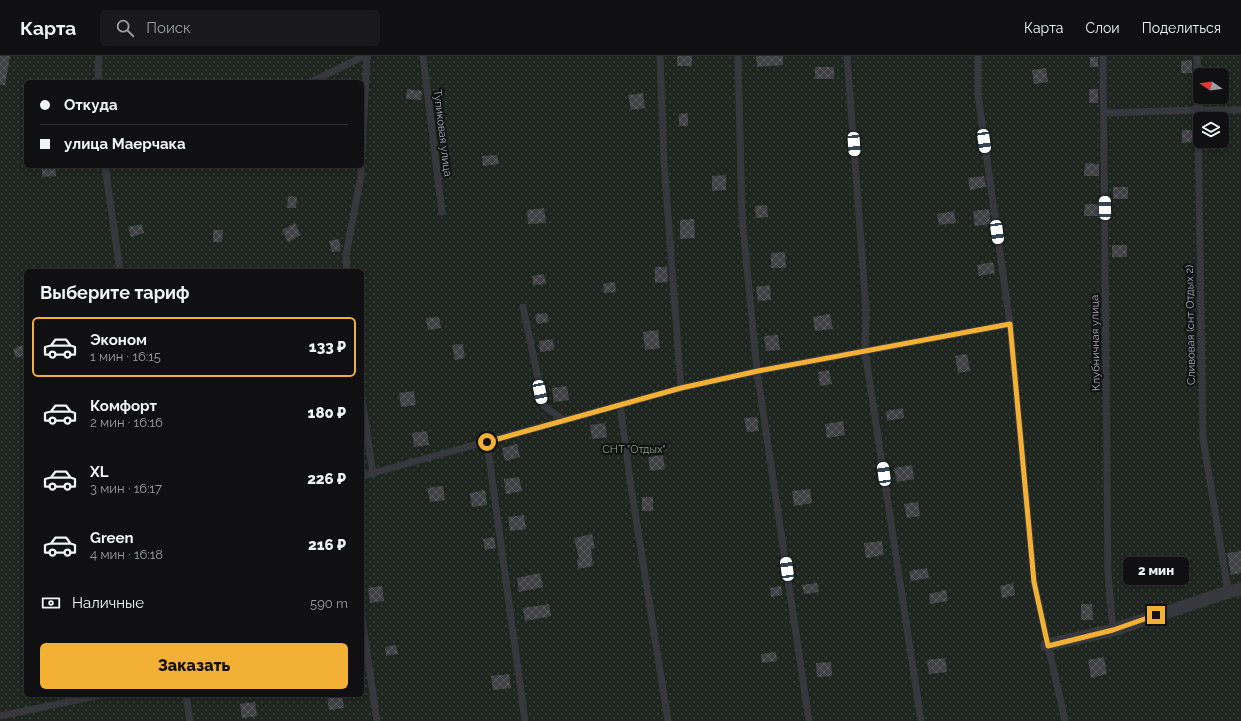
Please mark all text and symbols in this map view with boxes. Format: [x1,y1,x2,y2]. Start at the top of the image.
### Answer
search box [100,10,380,46]
text: Карта [20,17,76,39]
icon: search [114,17,136,39]
text: Поиск [146,19,191,37]
text: Карта [1024,20,1063,36]
text: Слои [1085,20,1120,36]
text: Поделиться [1142,20,1221,36]
north arrow [1193,68,1229,104]
map controls [1193,68,1229,148]
street label: Тупиковая улица [431,89,454,177]
text: Откуда [64,96,118,114]
button: layers [1193,112,1229,148]
car [976,128,992,154]
car [847,132,861,156]
text: улица Маерчака [64,135,186,153]
car [1099,196,1111,220]
car [989,219,1005,245]
street label: Сливовая (снт Отдых 2) [1183,265,1198,385]
text: Выберите тариф [40,282,190,303]
street label: Клубничная улица [1088,295,1103,391]
icon: car [42,329,78,365]
text: Эконом [90,331,147,349]
text: 133 ₽ [309,338,346,356]
text: 1 мин · 16:15 [90,349,161,364]
car [532,379,548,405]
icon: car [42,395,78,431]
text: Комфорт [90,397,157,415]
text: 180 ₽ [308,404,346,422]
text: 2 мин · 16:16 [90,415,163,430]
route start [478,433,496,451]
park label: СНТ "Отдых" [602,443,666,456]
icon: car [42,461,78,497]
car [876,461,892,487]
text: XL [90,463,108,481]
text: 226 ₽ [307,470,346,488]
text: 3 мин · 16:17 [90,481,162,496]
icon: car [42,527,78,563]
text: Green [90,529,134,547]
text: 216 ₽ [308,536,346,554]
text: 4 мин · 16:18 [90,547,163,562]
car [779,556,795,582]
callout: 2 мин [1123,557,1189,585]
text: 2 мин [1138,563,1174,578]
icon: cash [40,592,62,614]
text: Наличные [72,594,144,612]
text: 590 m [310,596,348,611]
route end [1147,606,1165,624]
button: Заказать [40,643,348,689]

